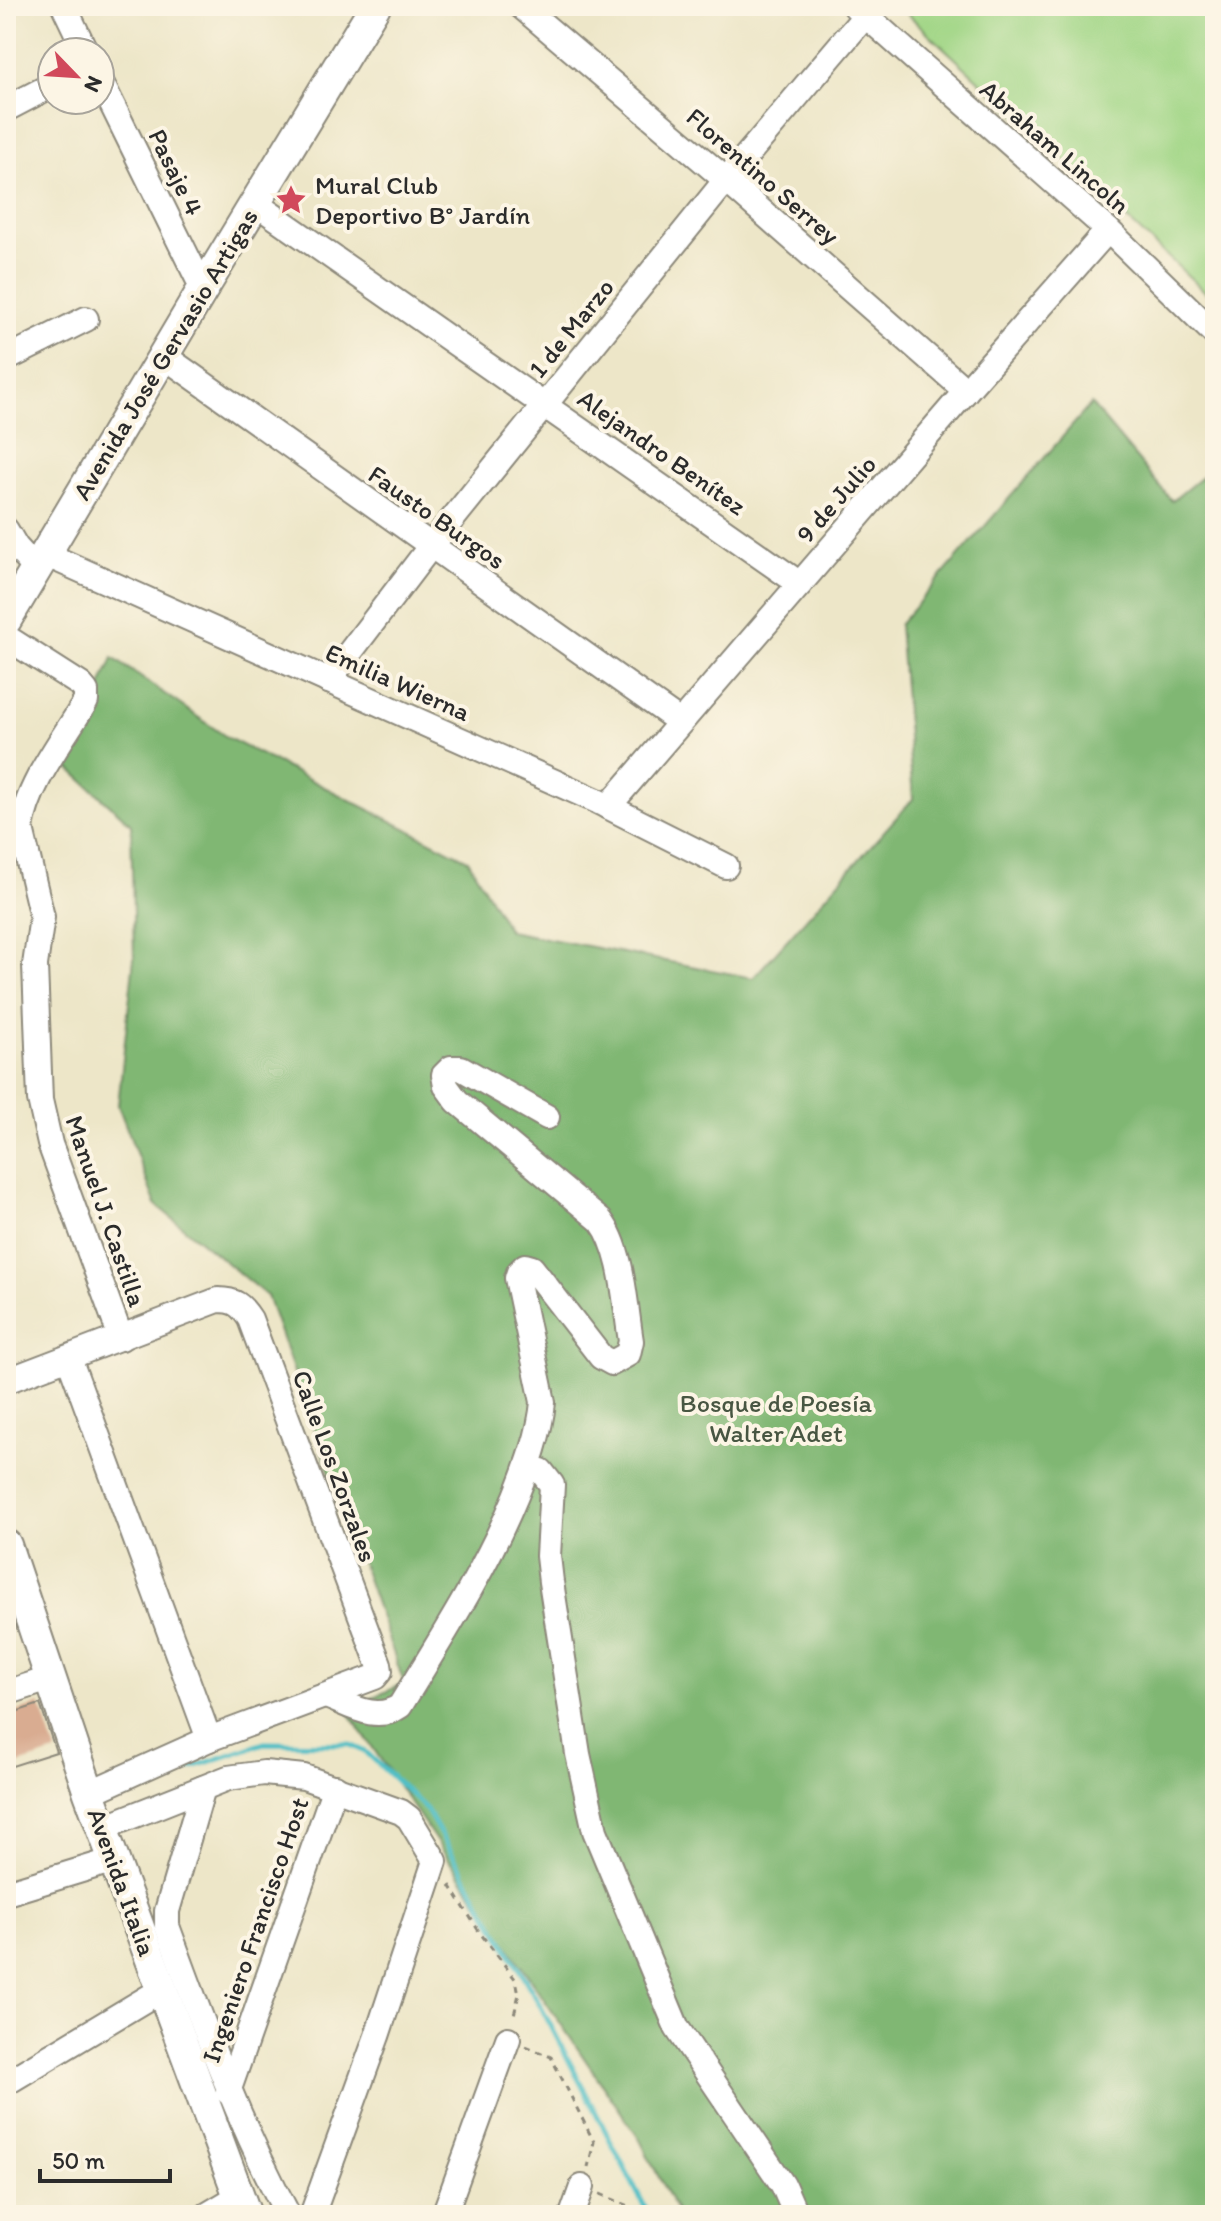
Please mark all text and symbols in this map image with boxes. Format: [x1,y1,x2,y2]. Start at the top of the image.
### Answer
north arrow [36,36,116,116]
text: N [78,72,109,97]
street label: Abraham Lincoln [973,73,1137,221]
street label: Florentino Serrey [680,101,846,251]
street label: Pasaje 4 [141,123,211,221]
place label: Mural Club Deportivo B° Jardín [315,169,531,231]
place icon: Mural Club Deportivo B° Jardín [274,183,308,217]
street label: Avenida José Gervasio Artigas [65,203,265,505]
street label: 1 de Marzo [521,272,621,384]
street label: Alejandro Benítez [572,382,752,522]
street label: 9 de Julio [789,448,883,550]
street label: Fausto Burgos [362,458,512,576]
street label: Emilia Wierna [321,636,476,728]
street label: Manuel J. Castilla [58,1111,154,1311]
street label: Calle Los Zorzales [285,1366,385,1566]
park label: Bosque de Poesía Walter Adet [680,1387,873,1449]
street label: Ingeniero Francisco Host [195,1793,316,2067]
street label: Avenida Italia [80,1804,164,1961]
scale bar [40,2133,170,2183]
text: 50 m [52,2146,105,2175]

